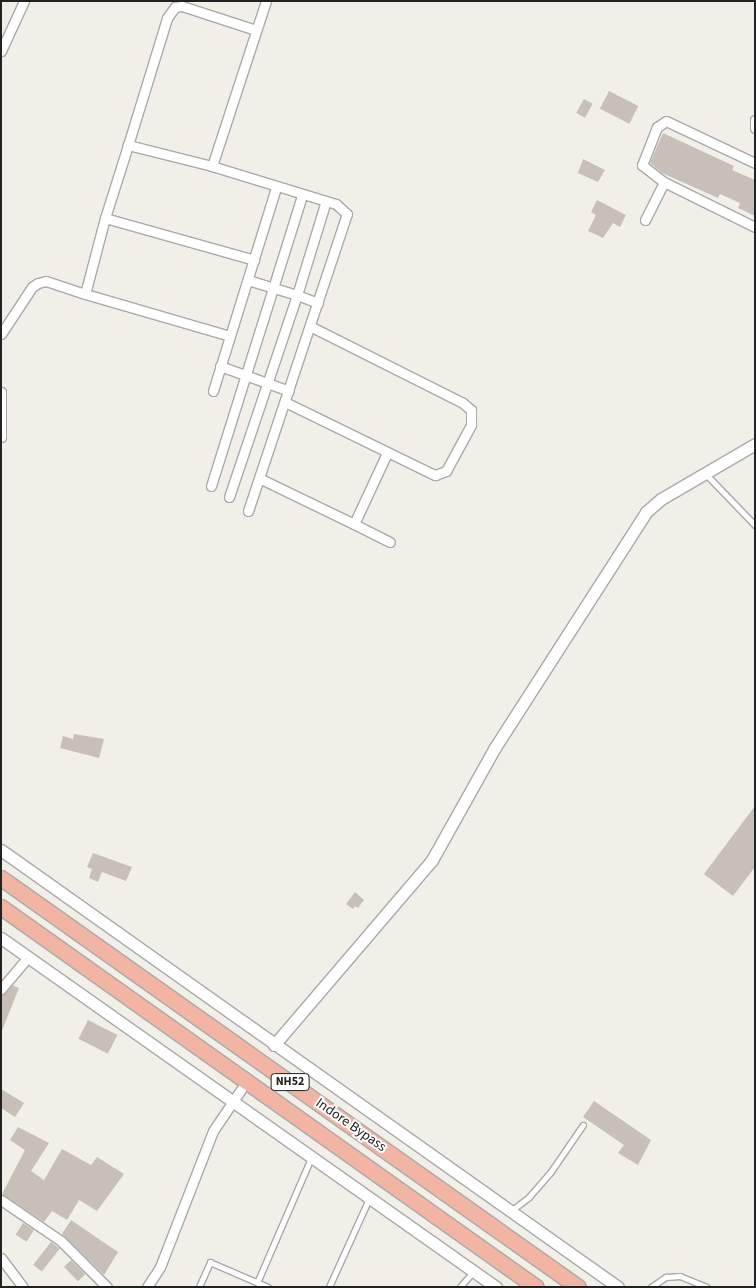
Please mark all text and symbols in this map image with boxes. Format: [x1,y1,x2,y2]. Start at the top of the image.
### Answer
road number: NH52 [270,1072,310,1092]
street label: Indore Bypass [313,1095,389,1155]

